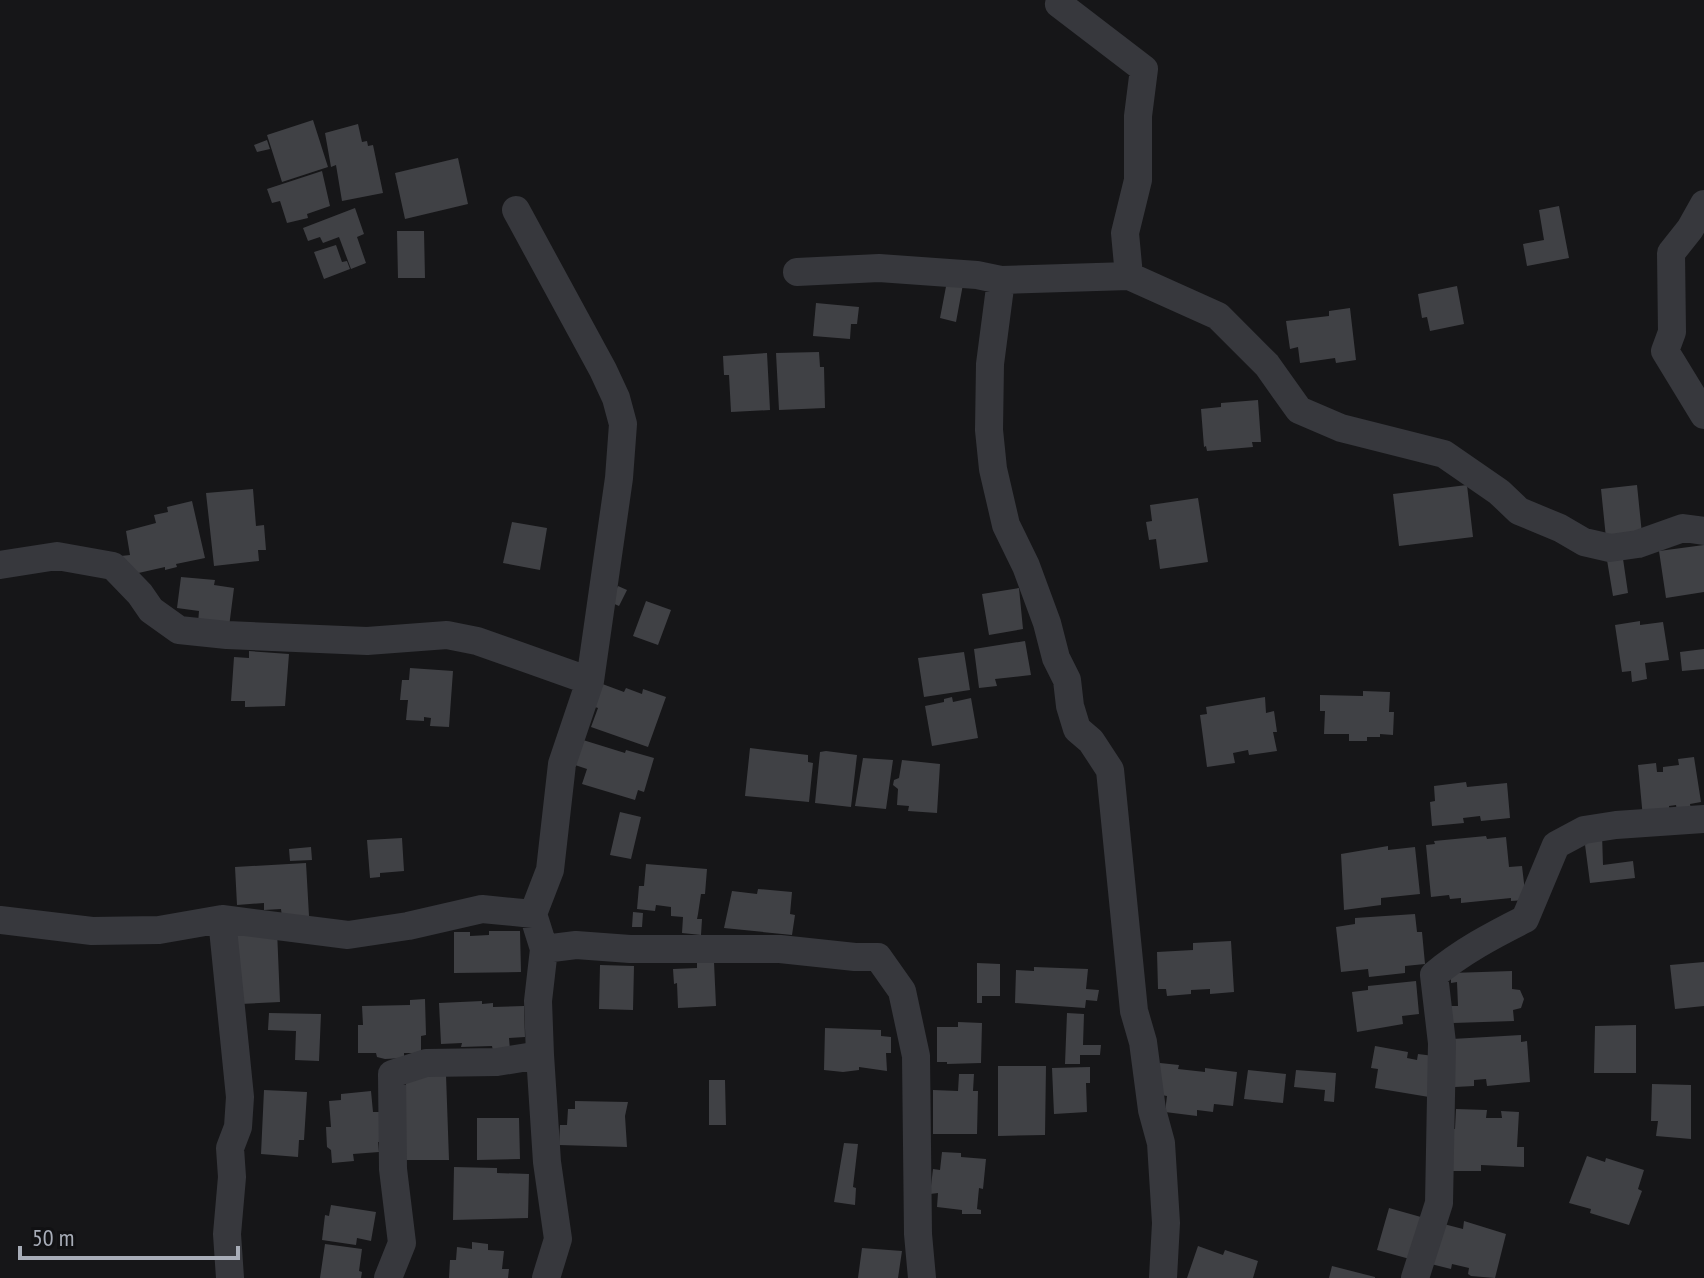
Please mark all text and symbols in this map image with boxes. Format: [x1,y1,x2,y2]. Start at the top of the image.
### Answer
scale bar [20,1210,238,1260]
text: 50 m [32,1222,74,1253]

